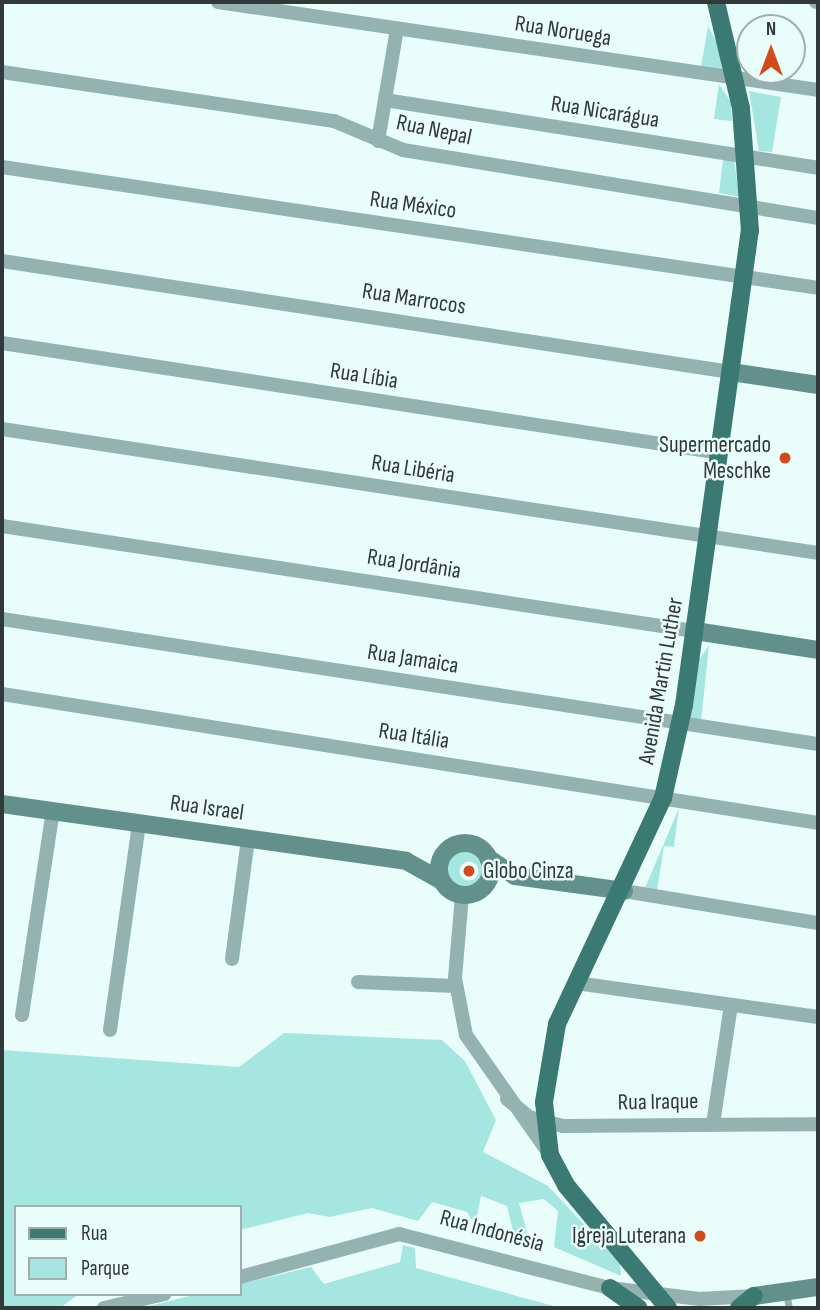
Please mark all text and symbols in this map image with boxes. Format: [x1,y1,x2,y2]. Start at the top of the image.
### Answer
street label: Rua Noruega [513,10,613,52]
north arrow [736,14,806,84]
text: N [766,18,776,41]
street label: Rua Nicarágua [549,90,661,134]
street label: Rua Nepal [394,109,474,151]
street label: Rua México [368,185,458,225]
street label: Rua Marrocos [360,277,468,321]
street label: Rua Líbia [328,357,400,395]
place label: Supermercado Meschke [659,431,771,485]
street label: Rua Libéria [369,449,457,489]
marker: Supermercado Meschke [777,450,793,466]
street label: Rua Jordânia [365,543,463,585]
street label: Avenida Martin Luther [633,595,689,767]
street label: Rua Jamaica [365,638,461,680]
street label: Rua Itália [377,717,451,755]
street label: Rua Israel [168,789,246,827]
place label: Globo Cinza [483,857,573,885]
marker: Globo Cinza [461,863,477,879]
street label: Rua Iraque [617,1087,699,1117]
street label: Rua Indonésia [437,1204,547,1258]
legend [14,1205,242,1296]
text: Rua [81,1221,108,1246]
place label: Igreja Luterana [572,1222,686,1250]
marker: Igreja Luterana [692,1228,708,1244]
text: Parque [81,1256,129,1281]

